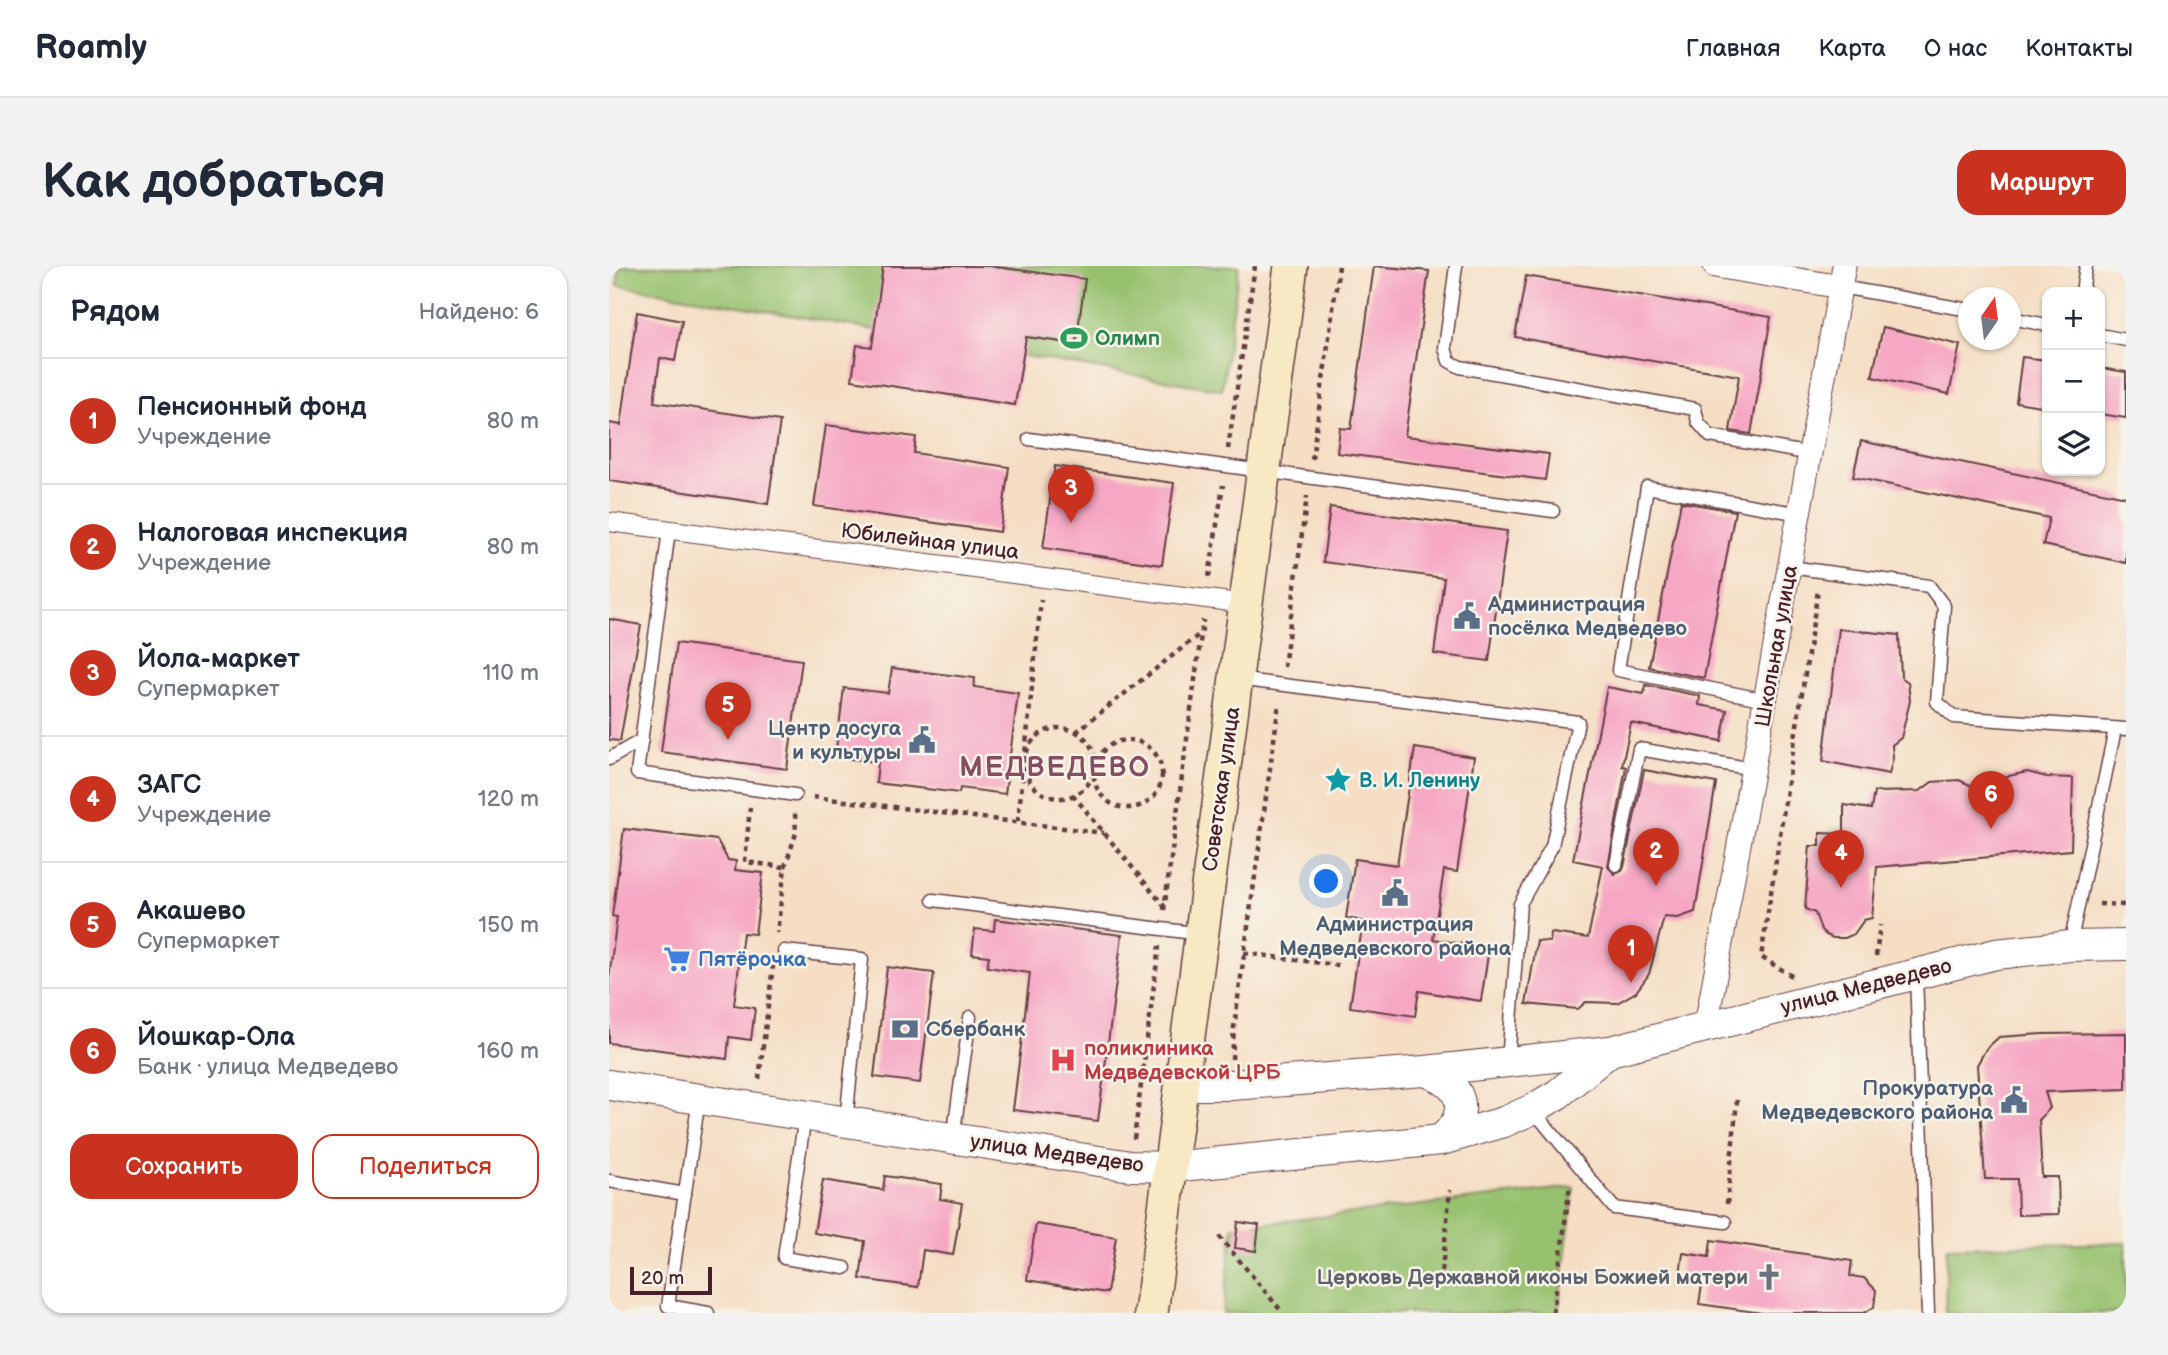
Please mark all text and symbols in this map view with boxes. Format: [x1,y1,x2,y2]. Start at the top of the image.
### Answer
text: Roamly [35,28,147,68]
text: Главная [1686,34,1780,63]
text: Карта [1818,34,1886,63]
text: О нас [1924,34,1987,63]
text: Контакты [2025,34,2133,63]
button: Маршрут [1957,150,2126,215]
text: Как добраться [42,153,386,212]
north arrow [1958,287,2021,350]
map controls [2042,287,2105,476]
button: + [2042,287,2105,350]
text: Рядом [70,294,160,330]
text: Найдено: 6 [418,298,539,326]
sports icon: Олимп [1059,323,1089,353]
place label: Олимп [1095,326,1160,351]
button: − [2042,350,2105,413]
text: Пенсионный фонд [137,392,366,423]
text: 1 [88,407,98,435]
text: 80 m [487,407,539,435]
button: layers [2042,413,2105,476]
text: Учреждение [137,423,271,451]
pin: 3 [1048,465,1094,523]
text: Налоговая инспекция [137,518,408,549]
street label: Юбилейная улица [839,518,1021,565]
text: 2 [86,533,100,561]
text: 80 m [487,533,539,561]
text: Учреждение [137,549,271,577]
street label: Школьная улица [1750,563,1803,729]
place label: Администрация посёлка Медведево [1487,592,1687,641]
public building icon: Администрация посёлка Медведево [1452,601,1482,631]
text: Йола-маркет [137,644,300,675]
text: 3 [86,659,100,687]
text: 110 m [482,659,539,687]
text: Супермаркет [137,675,280,703]
pin: 5 [705,682,751,740]
street label: Советская улица [1198,704,1246,873]
place label: Центр досуга и культуры [768,716,902,765]
public building icon: Центр досуга и культуры [907,725,937,755]
district label: МЕДВЕДЕВО [959,751,1151,784]
place icon: В. И. Ленину [1323,765,1353,795]
place label: В. И. Ленину [1359,768,1480,793]
text: ЗАГС [137,770,201,801]
pin: 6 [1968,771,2014,829]
text: 4 [86,785,100,813]
text: 120 m [478,785,539,813]
text: Учреждение [137,801,271,829]
pin: 2 [1633,828,1679,886]
pin: 4 [1818,830,1864,888]
your location [1309,864,1343,898]
public building icon: Администрация Медведевского района [1380,878,1410,908]
text: Акашево [137,896,246,927]
text: 5 [86,911,100,939]
text: 150 m [478,911,539,939]
place label: Администрация Медведевского района [1279,912,1512,961]
pin: 1 [1608,925,1654,983]
text: Супермаркет [137,927,280,955]
supermarket icon: Пятёрочка [662,944,692,974]
place label: Пятёрочка [698,947,807,972]
street label: улица Медведево [1778,953,1954,1020]
bank icon: Сбербанк [890,1014,920,1044]
place label: Сбербанк [926,1017,1026,1042]
text: Йошкар-Ола [137,1022,295,1053]
place label: поликлиника Медведевской ЦРБ [1084,1036,1281,1085]
text: 6 [86,1037,100,1065]
text: 160 m [477,1037,539,1065]
hospital icon: поликлиника Медведевской ЦРБ [1048,1045,1078,1075]
text: Банк · улица Медведево [137,1053,398,1081]
place label: Прокуратура Медведевского района [1761,1076,1994,1125]
public building icon: Прокуратура Медведевского района [1999,1085,2029,1115]
street label: улица Медведево [969,1129,1145,1178]
button: Сохранить [70,1134,298,1199]
button: Поделиться [312,1134,539,1199]
church icon: Церковь Державной иконы Божией матери [1754,1262,1784,1292]
scale bar [630,1264,712,1296]
place label: Церковь Державной иконы Божией матери [1317,1265,1748,1290]
text: 20 m [641,1267,684,1290]

